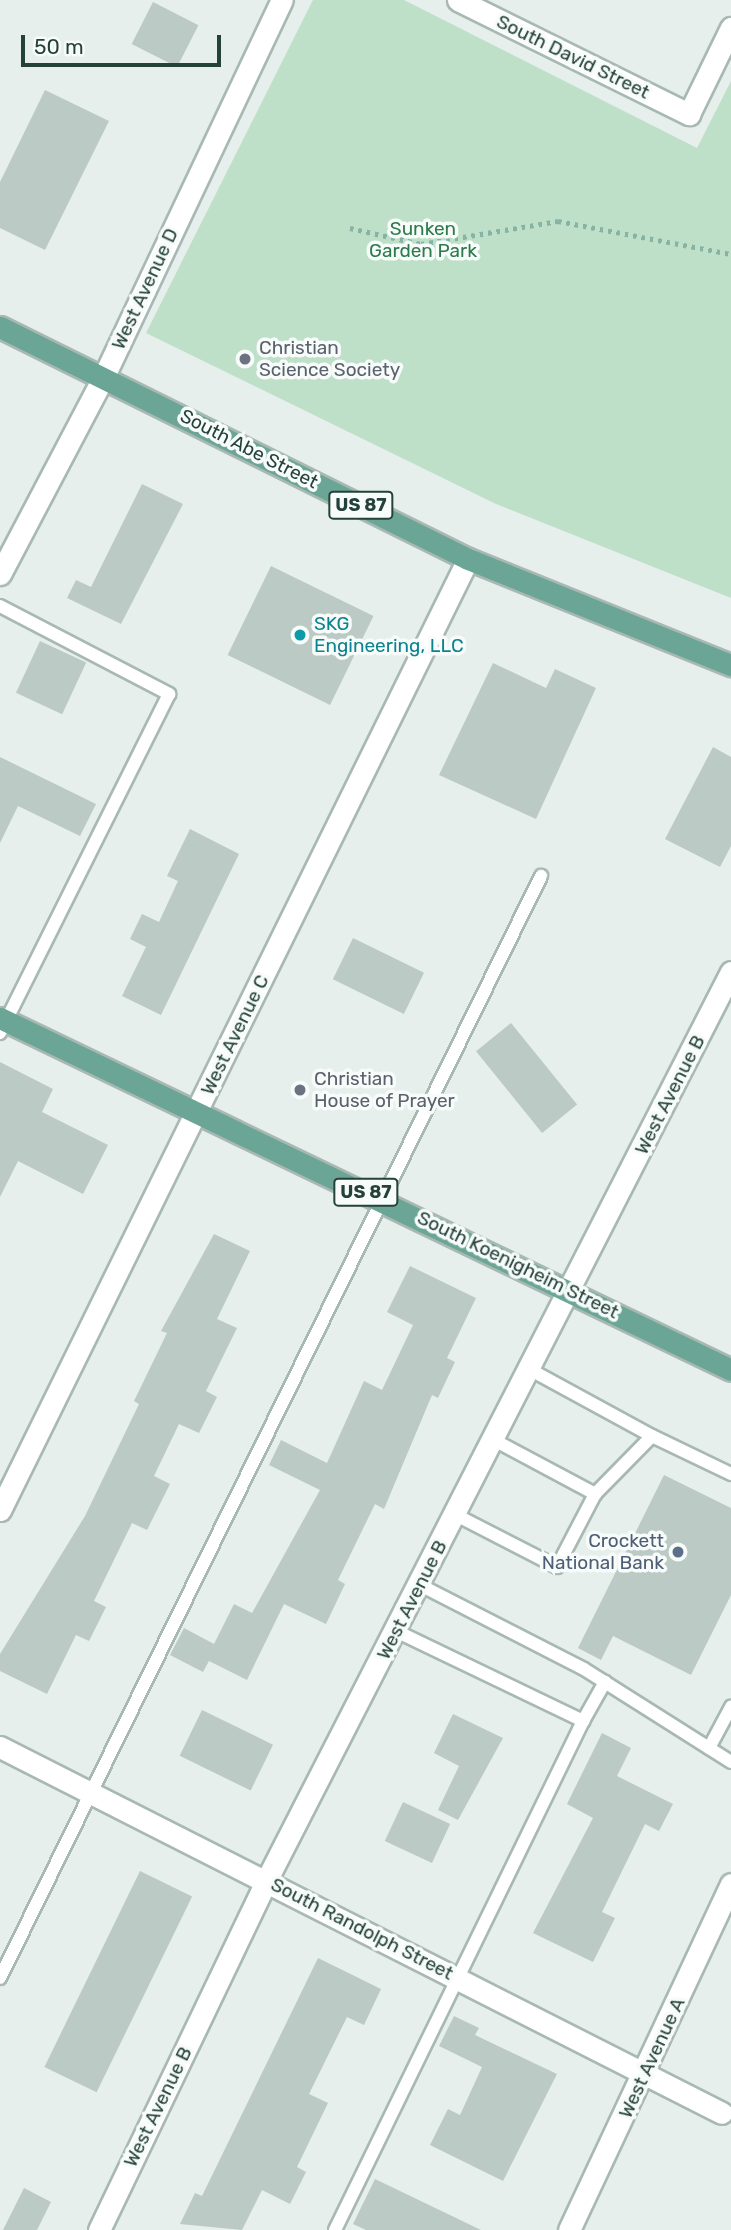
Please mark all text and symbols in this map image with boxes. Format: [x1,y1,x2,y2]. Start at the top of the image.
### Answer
street label: South David Street [493,10,653,104]
scale bar [24,21,224,65]
text: 50 m [34,34,84,59]
park label: Sunken Garden Park [369,218,477,262]
street label: West Avenue D [107,225,183,353]
place label: Christian Science Society [259,337,400,381]
marker: Christian Science Society [237,351,253,367]
street label: South Abe Street [176,404,322,494]
road number: US 87 [328,490,394,520]
place label: SKG Engineering, LLC [314,613,464,657]
marker: SKG Engineering, LLC [292,627,308,643]
street label: West Avenue C [196,971,274,1099]
street label: West Avenue B [630,1031,710,1159]
place label: Christian House of Prayer [314,1068,455,1112]
marker: Christian House of Prayer [292,1082,308,1098]
road number: US 87 [333,1177,399,1206]
street label: South Koenigheim Street [414,1206,622,1324]
place label: Crockett National Bank [542,1530,664,1574]
street label: West Avenue B [372,1536,452,1664]
marker: Crockett National Bank [670,1544,686,1560]
street label: South Randolph Street [267,1873,457,1985]
street label: West Avenue A [614,1994,690,2122]
street label: West Avenue B [119,2043,197,2171]

